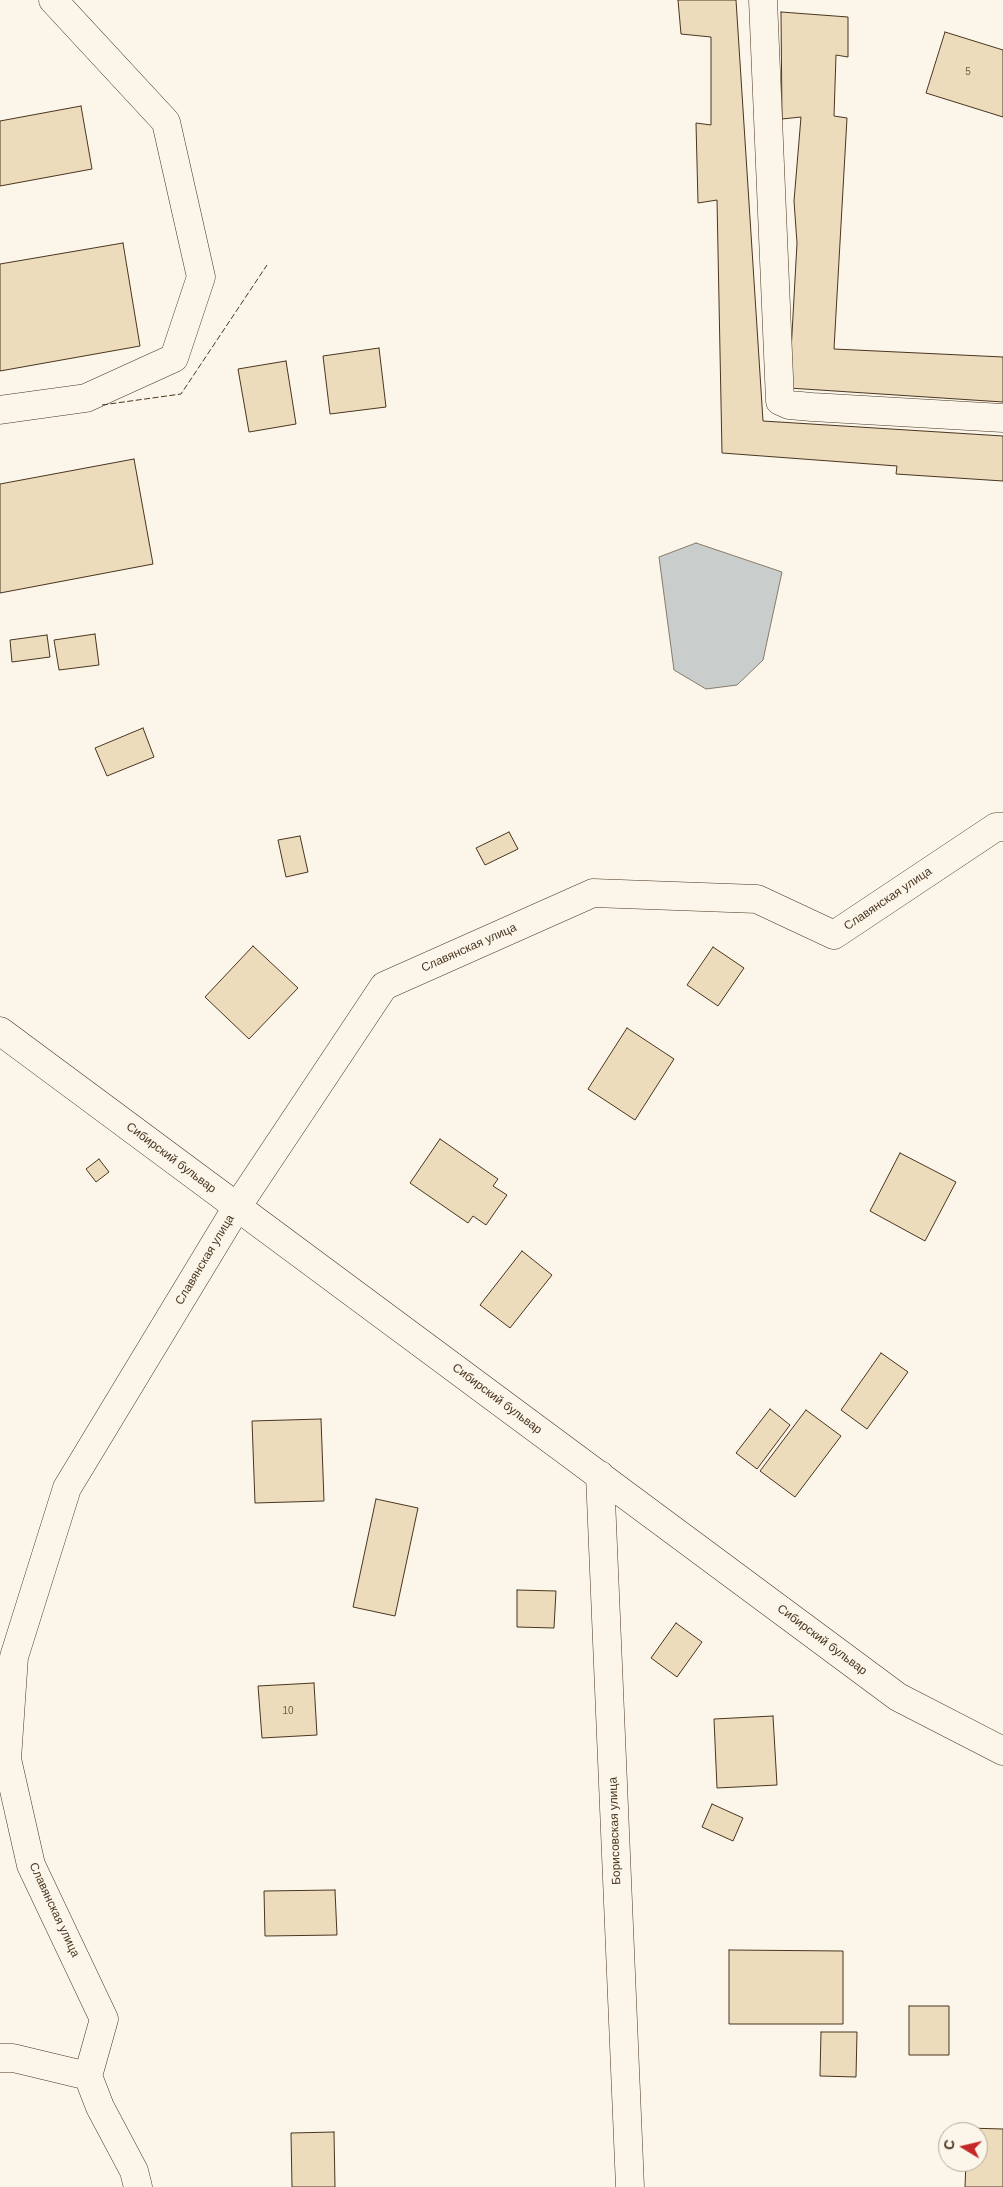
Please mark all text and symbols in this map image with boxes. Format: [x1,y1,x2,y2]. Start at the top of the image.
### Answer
house number: 5 [965,66,971,78]
street label: Славянская улица [841,864,935,934]
street label: Славянская улица [419,921,519,975]
street label: Сибирский бульвар [123,1120,219,1196]
street label: Славянская улица [172,1212,238,1308]
street label: Сибирский бульвар [449,1361,545,1437]
street label: Сибирский бульвар [774,1602,870,1678]
house number: 10 [282,1705,294,1717]
street label: Борисовская улица [606,1777,624,1885]
street label: Славянская улица [26,1860,82,1960]
north arrow [938,2122,988,2172]
text: С [940,2139,958,2151]

